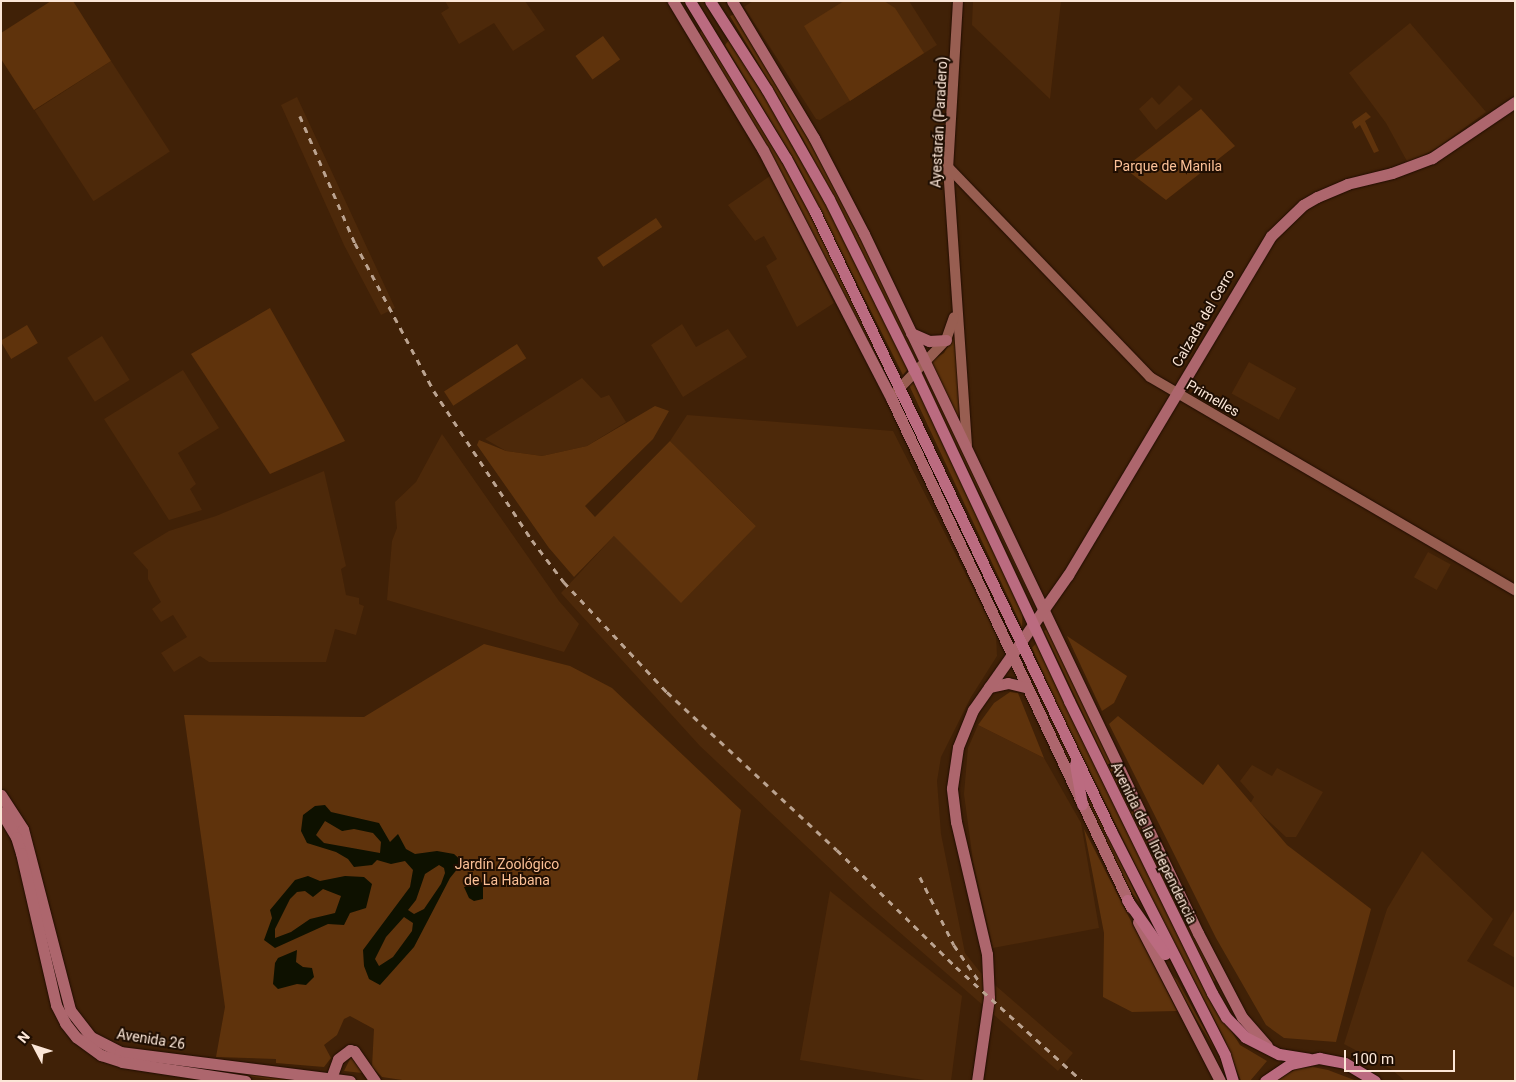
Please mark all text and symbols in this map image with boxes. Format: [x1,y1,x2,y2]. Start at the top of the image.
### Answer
street label: Ayestarán (Paradero) [927,56,951,188]
park label: Parque de Manila [1114,158,1222,174]
street label: Calzada del Cerro [1168,266,1238,370]
street label: Primelles [1184,376,1242,420]
street label: Avenida de la Independencia [1108,760,1200,926]
park label: Jardín Zoológico de La Habana [455,856,559,889]
north arrow [10,1022,60,1072]
street label: Avenida 26 [116,1025,186,1053]
text: N [14,1028,33,1046]
scale bar [1346,1040,1457,1072]
text: 100 m [1352,1050,1394,1068]

